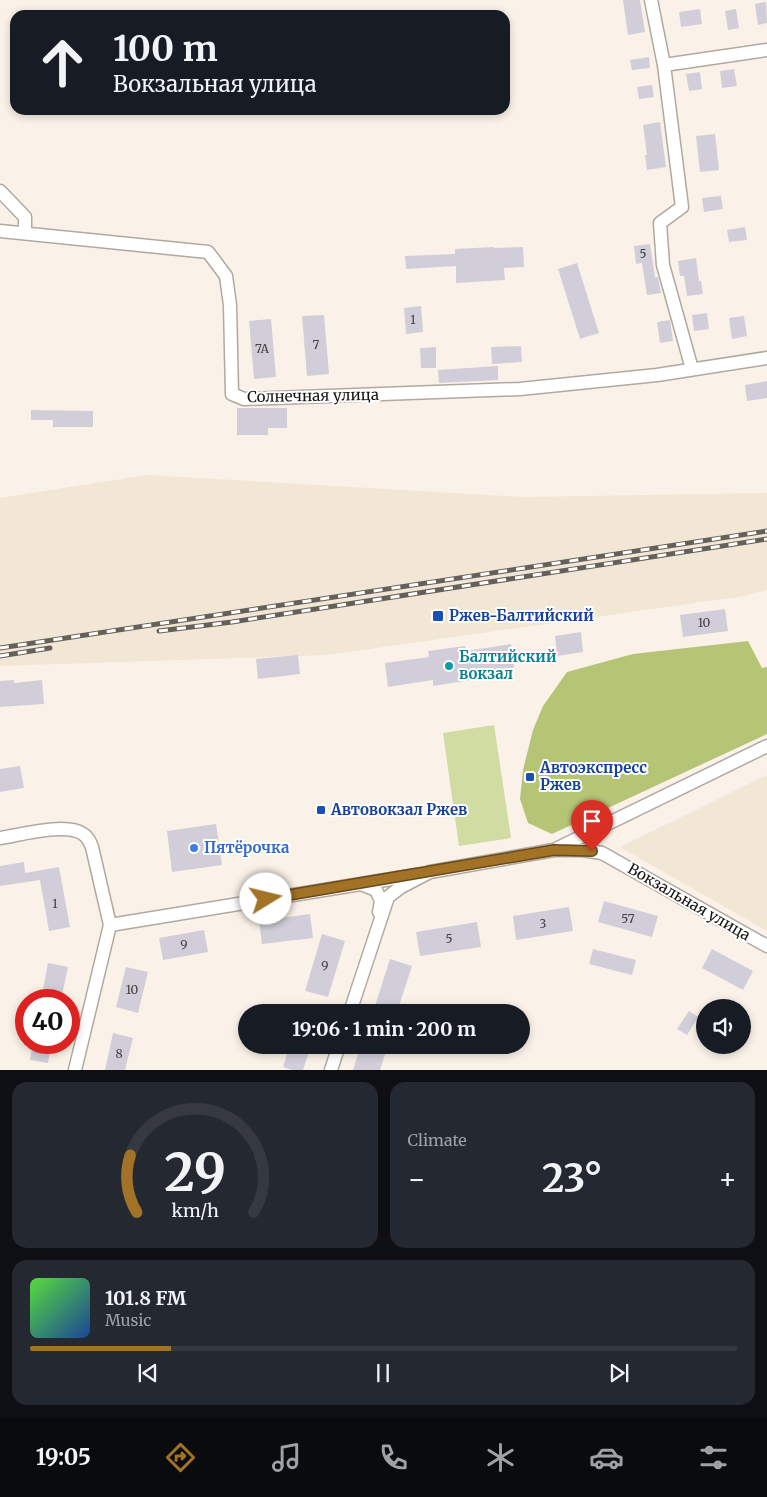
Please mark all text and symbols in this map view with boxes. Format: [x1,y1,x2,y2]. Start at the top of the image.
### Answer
text: 100 m [113,27,218,71]
icon: ahead [30,30,95,95]
text: Вокзальная улица [113,70,316,98]
house number: 5 [639,246,647,261]
house number: 1 [410,312,416,327]
house number: 7 [313,337,320,352]
house number: 7А [255,341,270,356]
street label: Солнечная улица [247,385,379,406]
place label: Ржев-Балтийский [449,606,594,625]
marker: Ржев-Балтийский [431,609,445,623]
house number: 10 [698,615,711,630]
place label: Балтийский вокзал [459,647,557,683]
marker: Балтийский вокзал [443,660,455,672]
place label: Автоэкспресс Ржев [539,758,647,794]
marker: Автоэкспресс Ржев [524,771,536,783]
place label: Автовокзал Ржев [330,800,467,819]
pin [571,800,613,851]
marker: Автовокзал Ржев [315,804,327,816]
icon: arrive [578,807,606,835]
place label: Пятёрочка [204,838,290,857]
marker: Пятёрочка [188,842,200,854]
street label: Вокзальная улица [624,859,754,944]
position arrow [239,872,291,924]
house number: 1 [52,896,58,911]
house number: 57 [621,911,635,926]
house number: 3 [540,916,547,931]
house number: 5 [445,931,453,946]
house number: 9 [180,937,188,952]
house number: 9 [321,958,329,973]
house number: 10 [126,982,139,997]
speed limit sign: 40 [15,989,80,1054]
map controls [696,999,751,1054]
button: sound [696,999,751,1054]
text: 19:06 · 1 min · 200 m [292,1017,476,1041]
house number: 8 [115,1046,123,1061]
text: Climate [408,1130,467,1150]
text: 29 [164,1140,226,1205]
text: 23° [542,1155,602,1202]
text: − [408,1161,426,1197]
text: + [718,1161,737,1197]
text: km/h [171,1199,219,1222]
text: 101.8 FM [105,1286,186,1310]
text: Music [105,1310,151,1330]
icon: previous [134,1359,162,1387]
icon: pause [369,1359,397,1387]
icon: next [605,1359,633,1387]
icon: directions [163,1440,198,1475]
icon: music [269,1440,304,1475]
icon: phone [376,1440,411,1475]
icon: climate [483,1440,518,1475]
icon: car [589,1440,624,1475]
icon: filters [696,1440,731,1475]
text: 19:05 [36,1443,91,1471]

